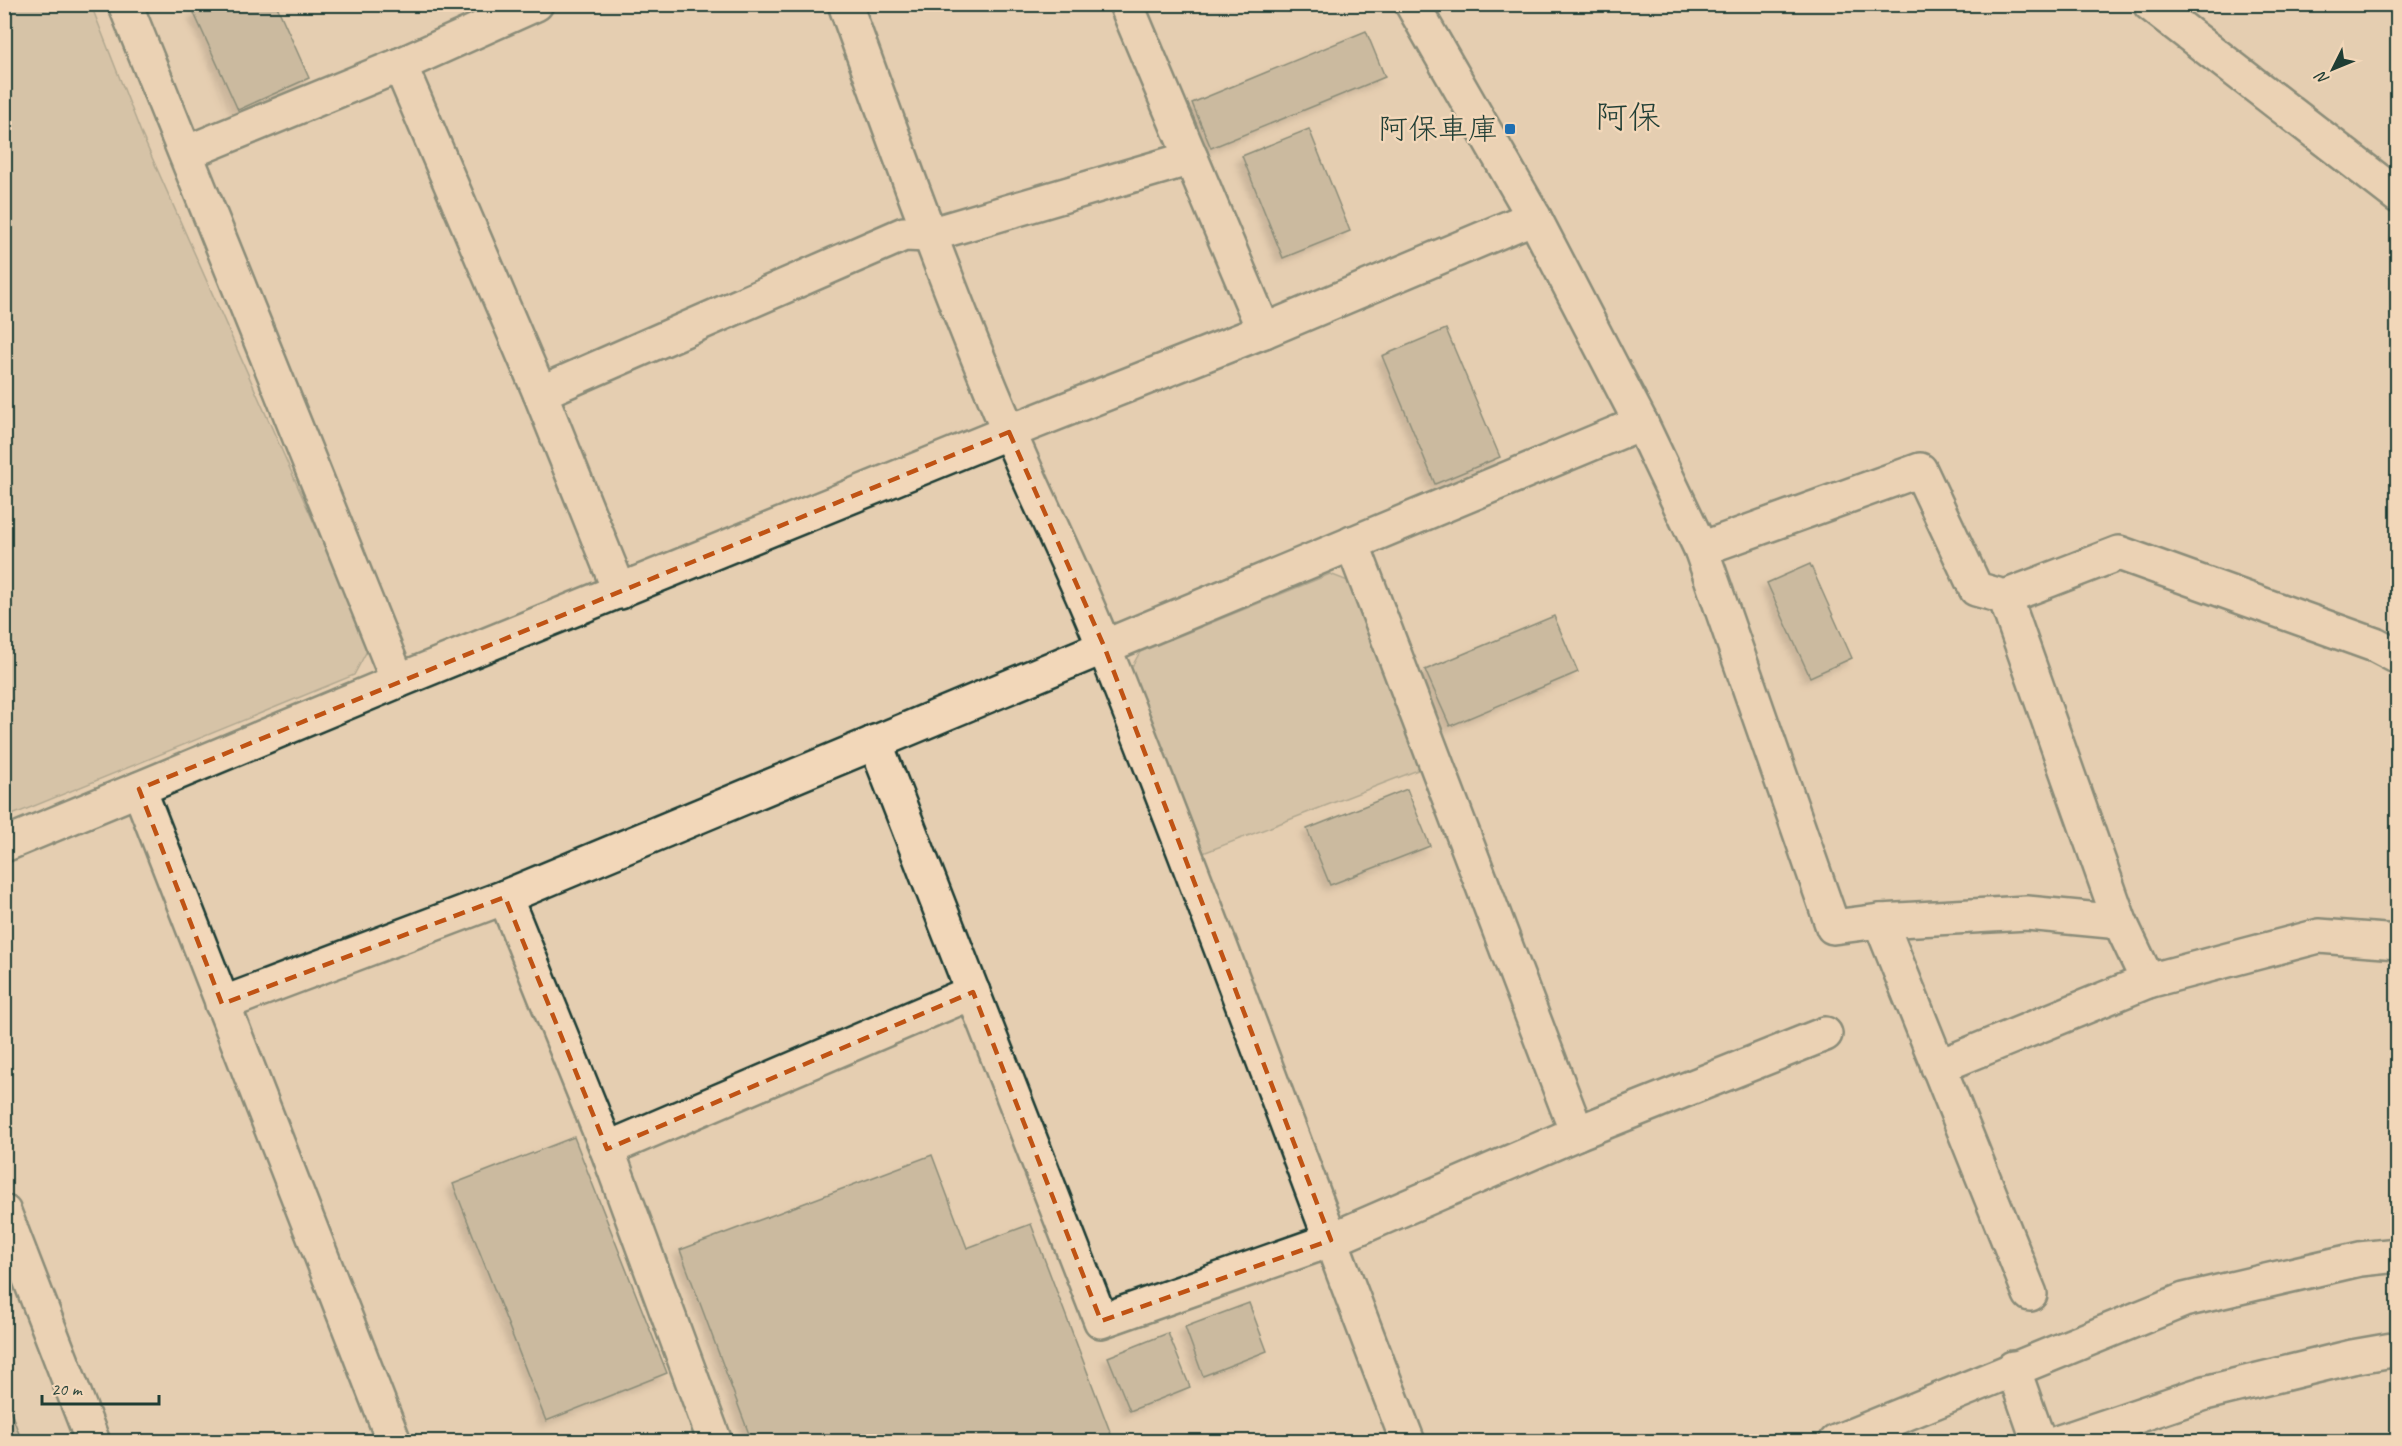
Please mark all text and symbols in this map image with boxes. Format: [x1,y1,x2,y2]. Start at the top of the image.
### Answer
north arrow [2303,39,2363,99]
text: N [2310,66,2333,89]
district label: 阿保 [1595,96,1661,138]
place label: 阿保車庫 [1378,110,1498,148]
marker: 阿保車庫 [1503,122,1517,136]
scale bar [42,1368,159,1406]
text: 20 m [51,1378,84,1400]

